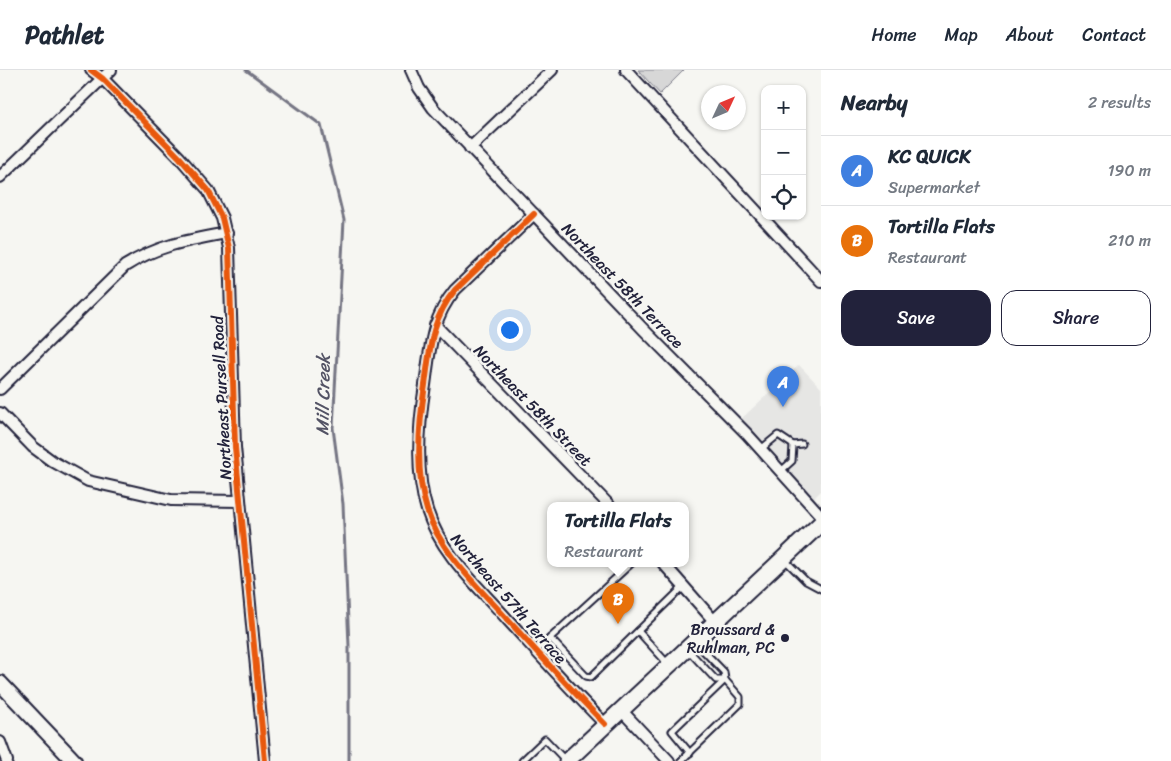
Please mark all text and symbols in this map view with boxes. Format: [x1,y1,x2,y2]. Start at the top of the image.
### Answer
text: Pathlet [25,14,104,56]
text: Home [872,19,917,51]
text: Map [945,19,978,51]
text: About [1006,19,1054,51]
text: Contact [1082,19,1146,51]
text: Nearby [841,84,907,122]
north arrow [701,85,746,130]
map controls [761,85,806,220]
button: + [761,85,806,130]
text: 2 results [1088,88,1151,117]
button: − [761,130,806,175]
text: KC QUICK [888,140,971,173]
text: A [852,156,862,185]
text: 190 m [1108,156,1151,185]
text: Supermarket [888,173,980,202]
button: locate [761,175,806,220]
text: Tortilla Flats [888,210,995,243]
street label: Northeast 58th Terrace [554,215,691,356]
text: B [852,226,862,255]
text: 210 m [1108,226,1151,255]
text: Restaurant [888,243,967,272]
button: Save [841,290,991,346]
button: Share [1001,290,1151,346]
street label: Northeast Pursell Road [203,314,240,480]
your location [497,317,523,343]
street label: Northeast 58th Street [466,337,599,473]
water label: Mill Creek [306,352,340,436]
pin: A [767,366,799,407]
popup [547,502,689,567]
text: Tortilla Flats [565,504,671,537]
street label: Northeast 57th Terrace [443,526,574,671]
text: Restaurant [565,537,644,566]
pin: B [602,583,634,624]
place label: Broussard & Ruhlman, PC [687,615,775,662]
marker: Broussard & Ruhlman, PC [779,632,791,644]

